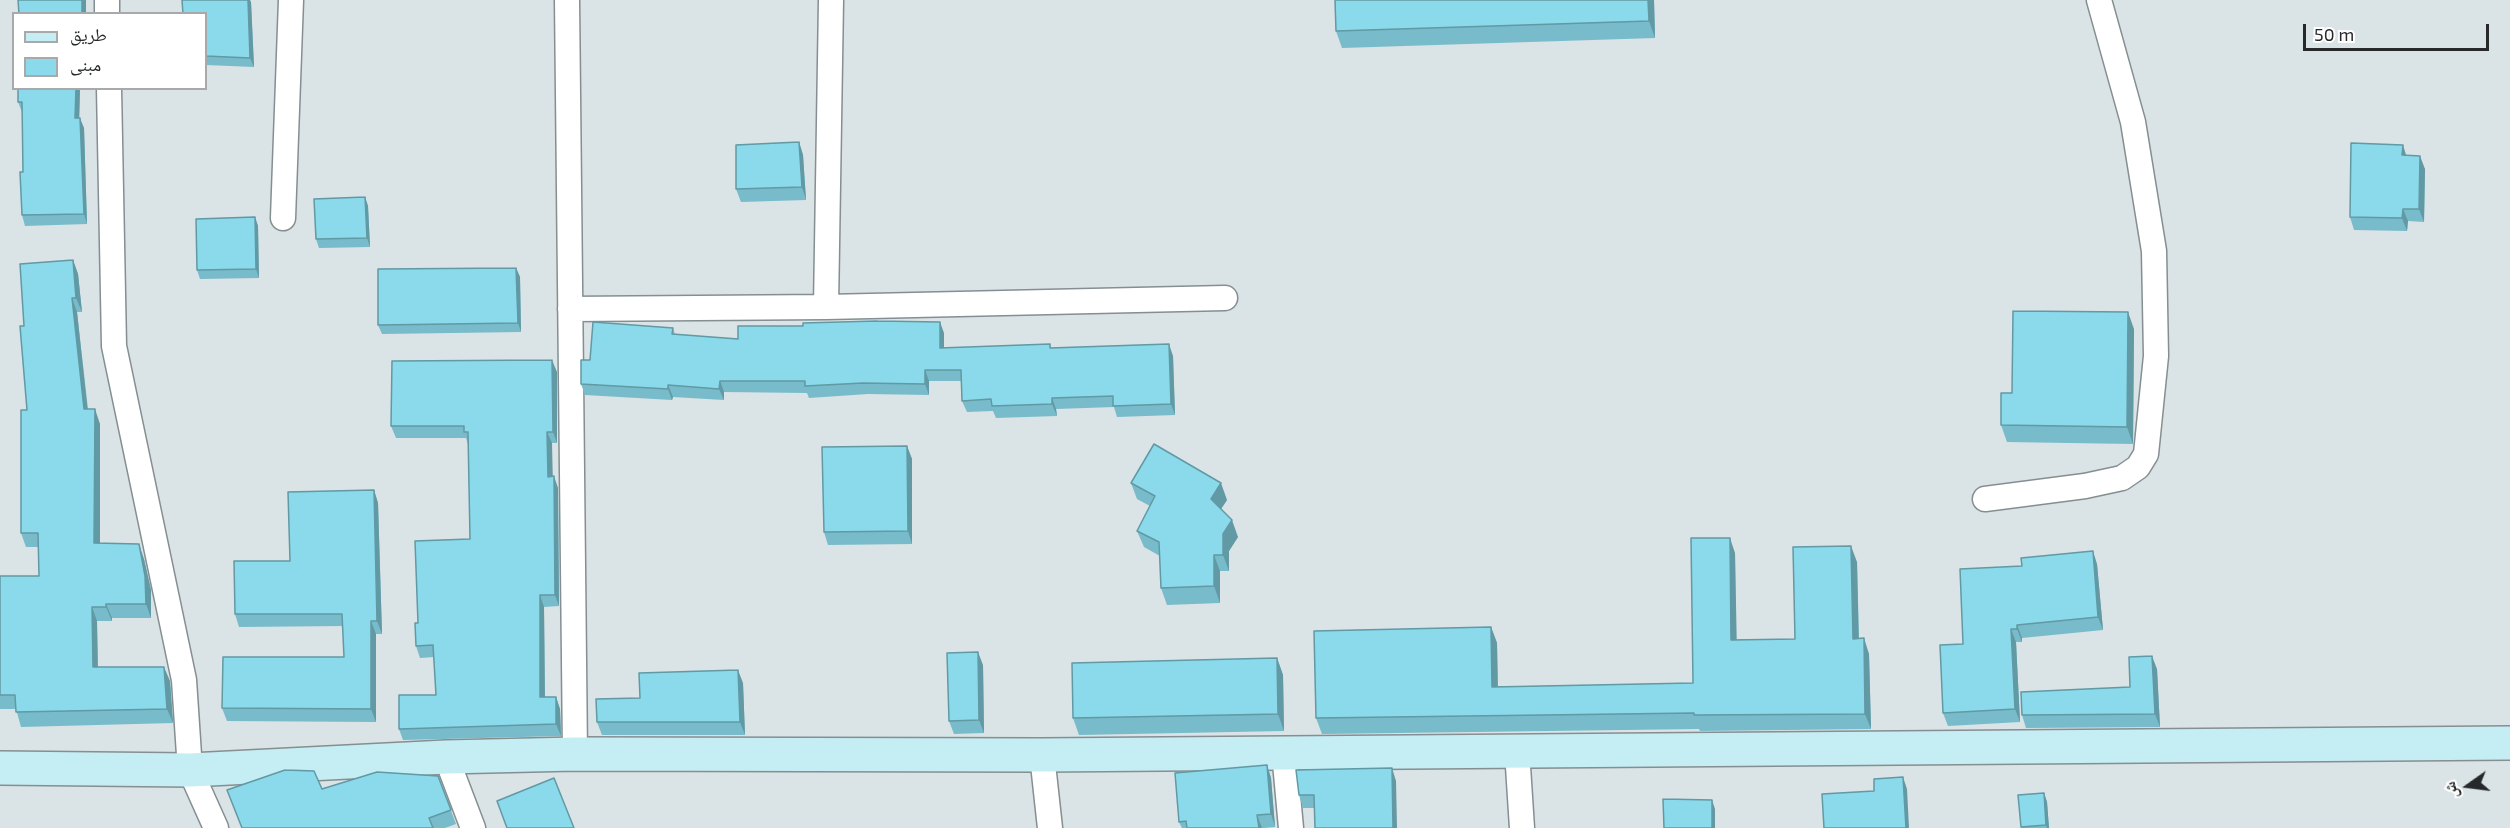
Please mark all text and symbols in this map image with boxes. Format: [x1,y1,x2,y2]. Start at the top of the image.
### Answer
legend [12,12,207,90]
scale bar [2306,12,2492,50]
text: طريق [70,23,107,45]
text: 50 m [2314,23,2354,45]
text: مبنى [70,53,101,75]
north arrow [2438,756,2498,816]
text: ش [2439,780,2461,801]

